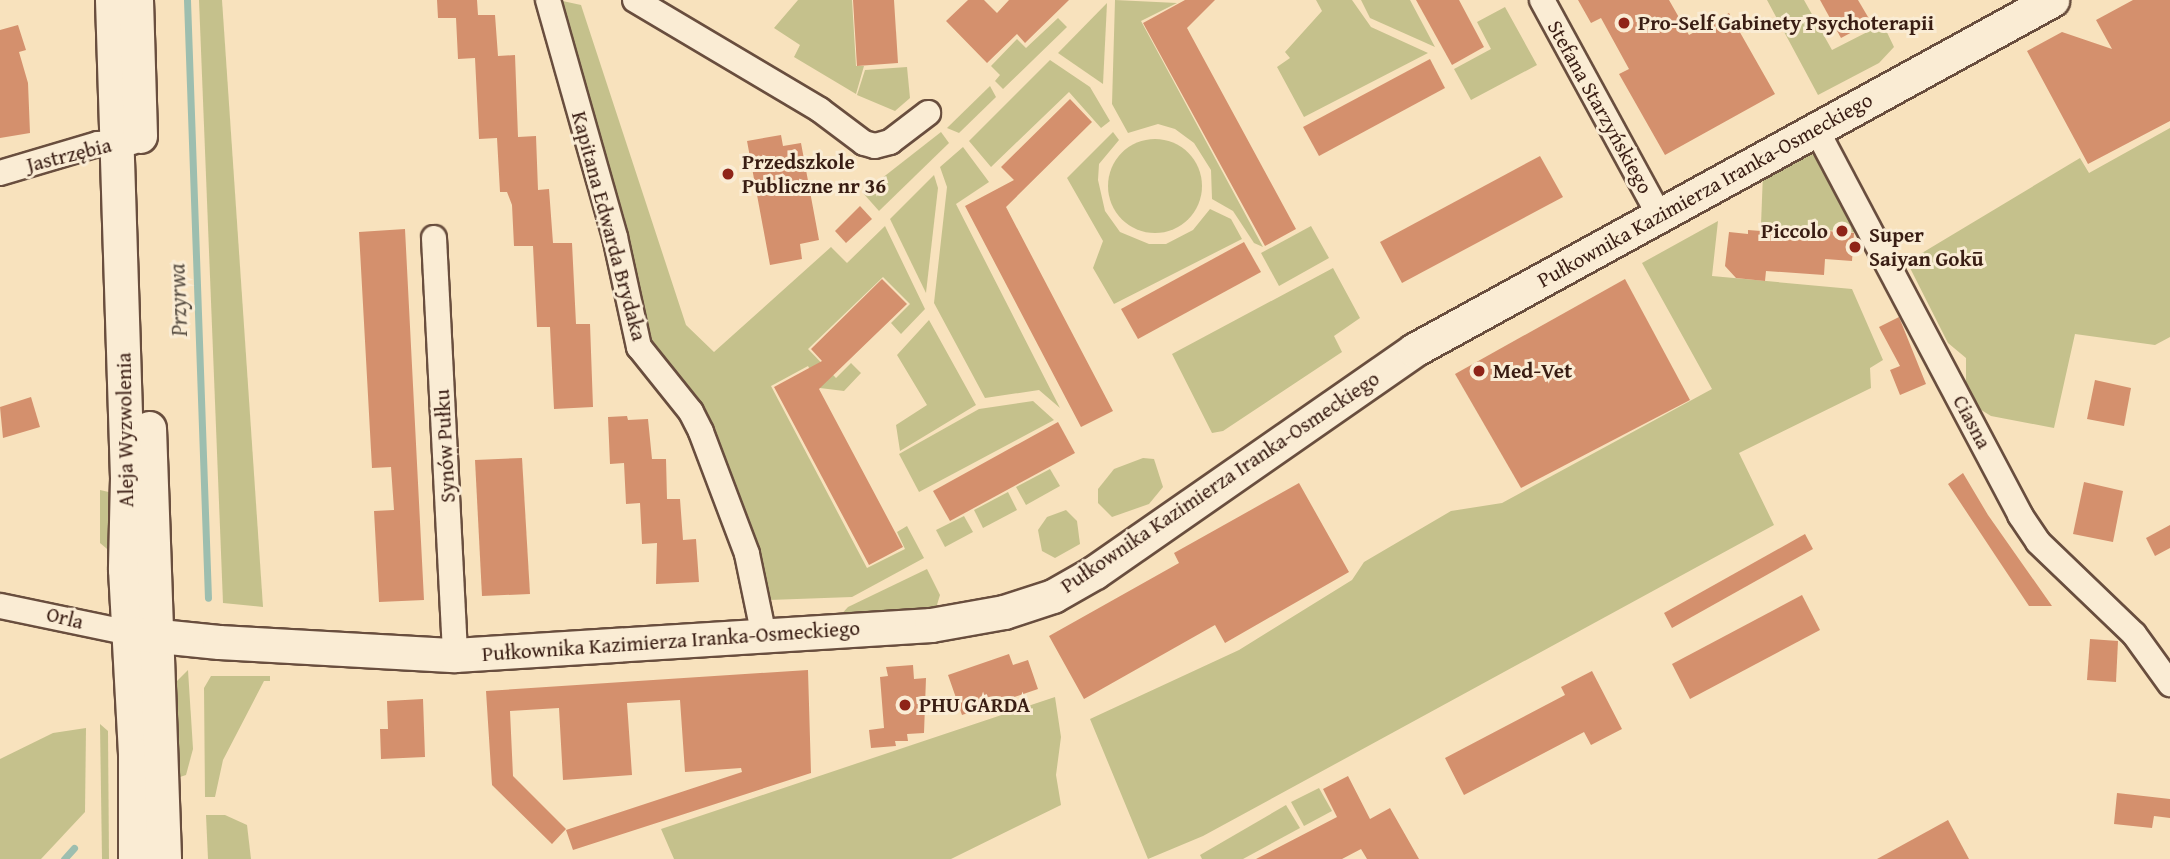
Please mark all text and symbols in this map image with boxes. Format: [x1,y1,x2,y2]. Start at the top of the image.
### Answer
place label: Pro-Self Gabinety Psychoterapii [1638,10,1934,36]
marker: Pro-Self Gabinety Psychoterapii [1616,15,1632,31]
street label: Stefana Starzyńskiego [1542,16,1658,198]
street label: Pułkownika Kazimierza Iranka-Osmeckiego [1533,87,1877,293]
street label: Kapitana Edwarda Brydaka [566,108,652,344]
street label: Jastrzębia [24,132,114,178]
place label: Przedszkole Publiczne nr 36 [742,149,886,199]
marker: Przedszkole Publiczne nr 36 [720,166,736,182]
place label: Piccolo [1761,218,1828,244]
place label: Super Saiyan Gokū [1869,222,1983,272]
marker: Piccolo [1834,223,1850,239]
marker: Super Saiyan Gokū [1847,239,1863,255]
water label: Przyrwa [163,263,193,337]
street label: Aleja Wyzwolenia [111,352,139,508]
place label: Med-Vet [1493,358,1572,384]
marker: Med-Vet [1471,363,1487,379]
street label: Pułkownika Kazimierza Iranka-Osmeckiego [1056,366,1384,598]
street label: Synów Pułku [429,389,461,503]
street label: Ciasna [1947,391,1997,453]
street label: Orla [44,601,86,635]
street label: Pułkownika Kazimierza Iranka-Osmeckiego [481,615,861,667]
place label: PHU GARDA [919,692,1030,718]
marker: PHU GARDA [897,697,913,713]

